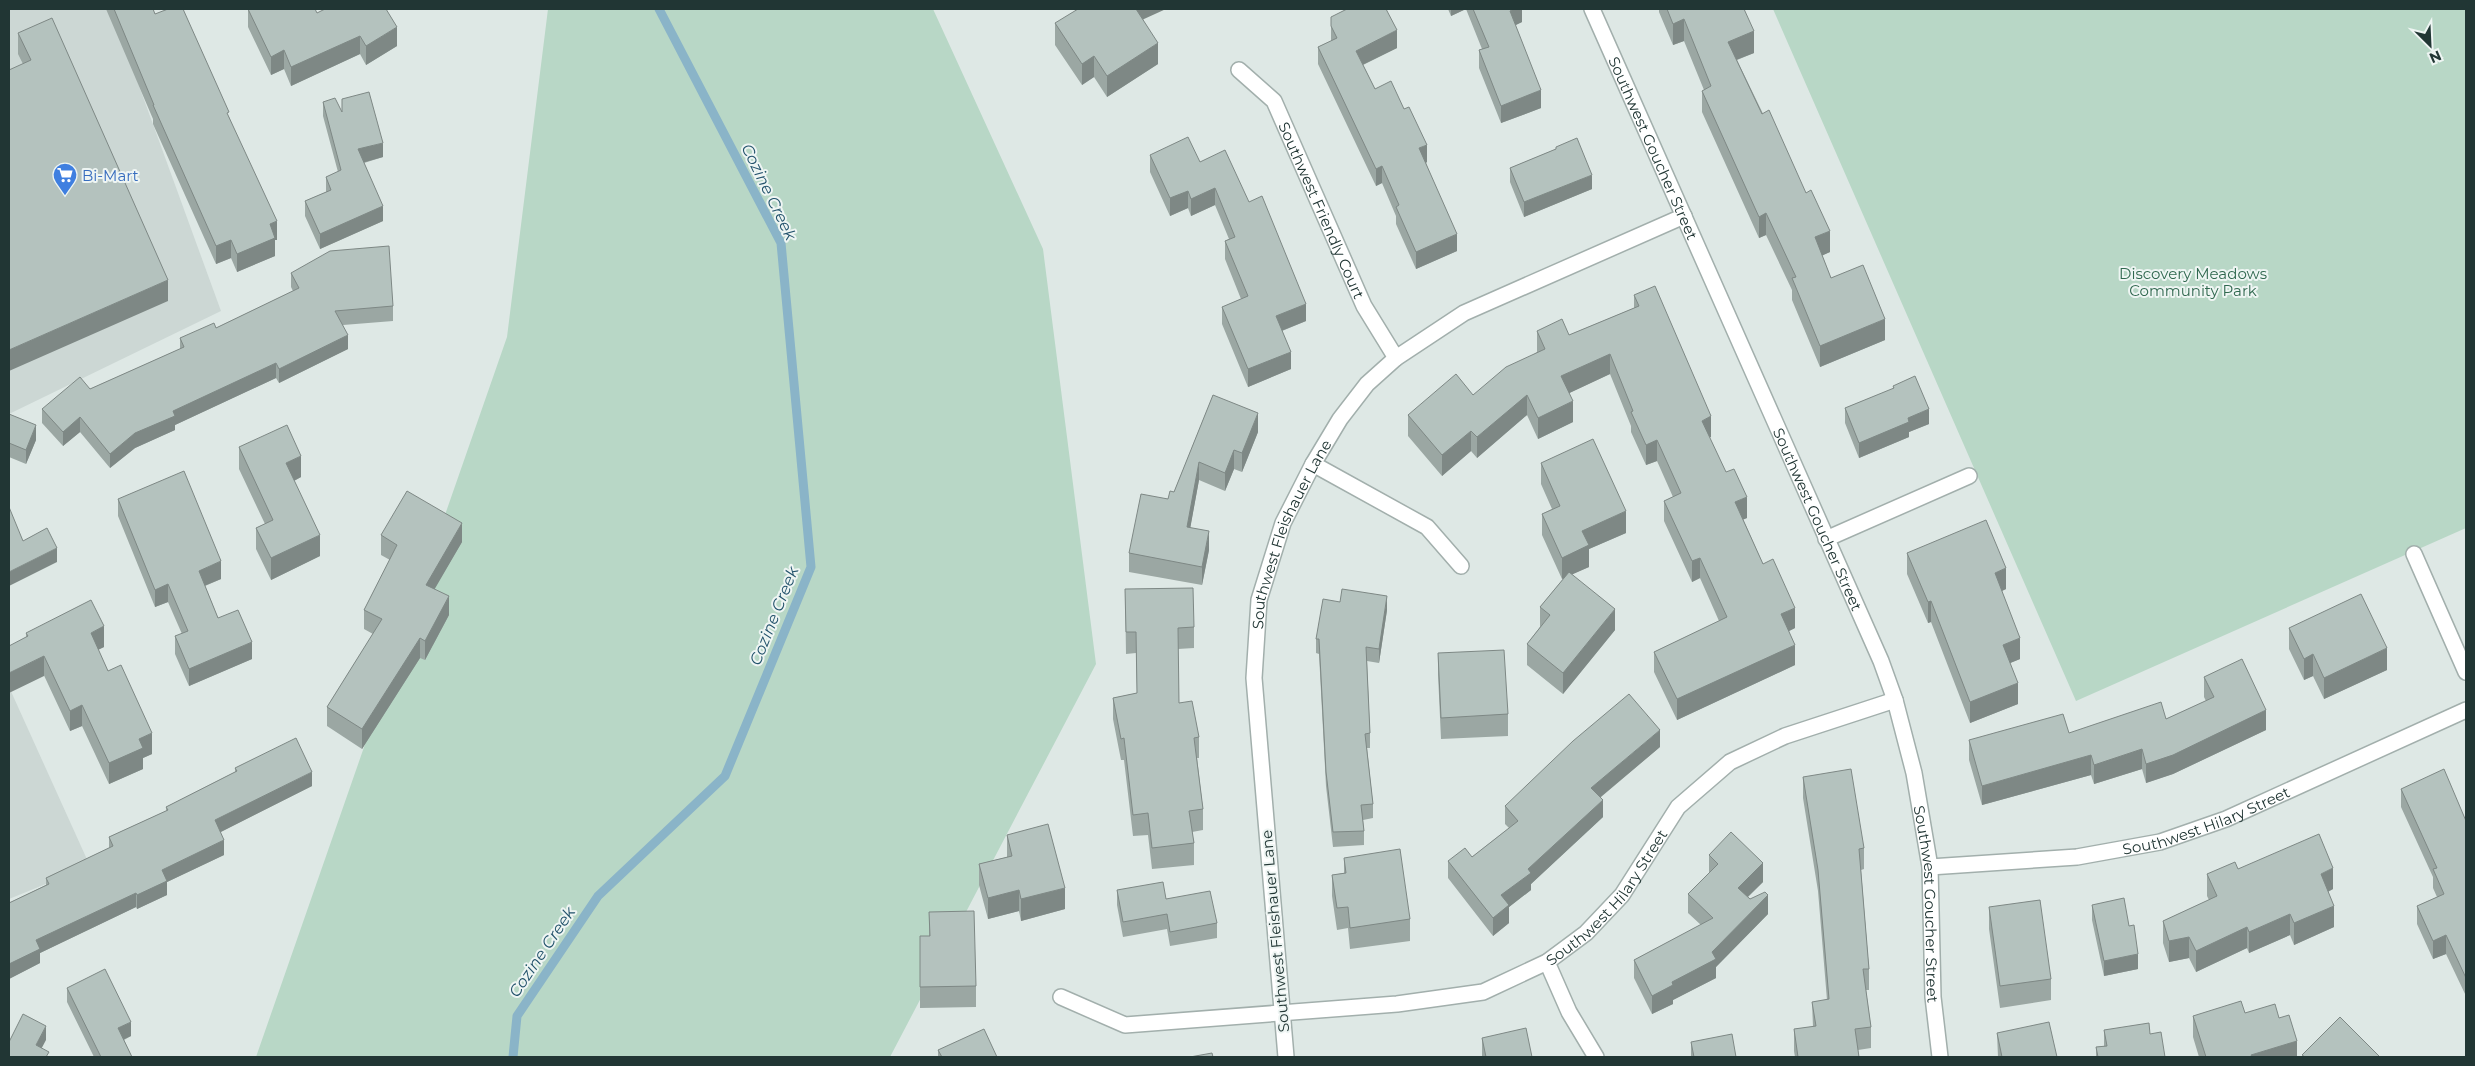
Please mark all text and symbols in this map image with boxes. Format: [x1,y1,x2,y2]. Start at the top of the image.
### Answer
north arrow [2405,20,2455,70]
text: N [2426,46,2444,67]
street label: Southwest Goucher Street [1605,54,1702,242]
street label: Southwest Friendly Court [1275,119,1369,301]
water label: Cozine Creek [738,141,801,245]
supermarket icon: Bi-Mart [52,162,78,196]
place label: Bi-Mart [82,166,139,185]
park label: Discovery Meadows Community Park [2119,264,2267,300]
street label: Southwest Goucher Street [1769,425,1867,614]
street label: Southwest Fleishauer Lane [1248,436,1335,630]
water label: Cozine Creek [746,563,803,668]
street label: Southwest Hilary Street [2121,782,2293,858]
street label: Southwest Goucher Street [1910,804,1943,1004]
street label: Southwest Hilary Street [1542,826,1671,969]
street label: Southwest Fleishauer Lane [1257,829,1293,1033]
water label: Cozine Creek [505,902,580,1001]

